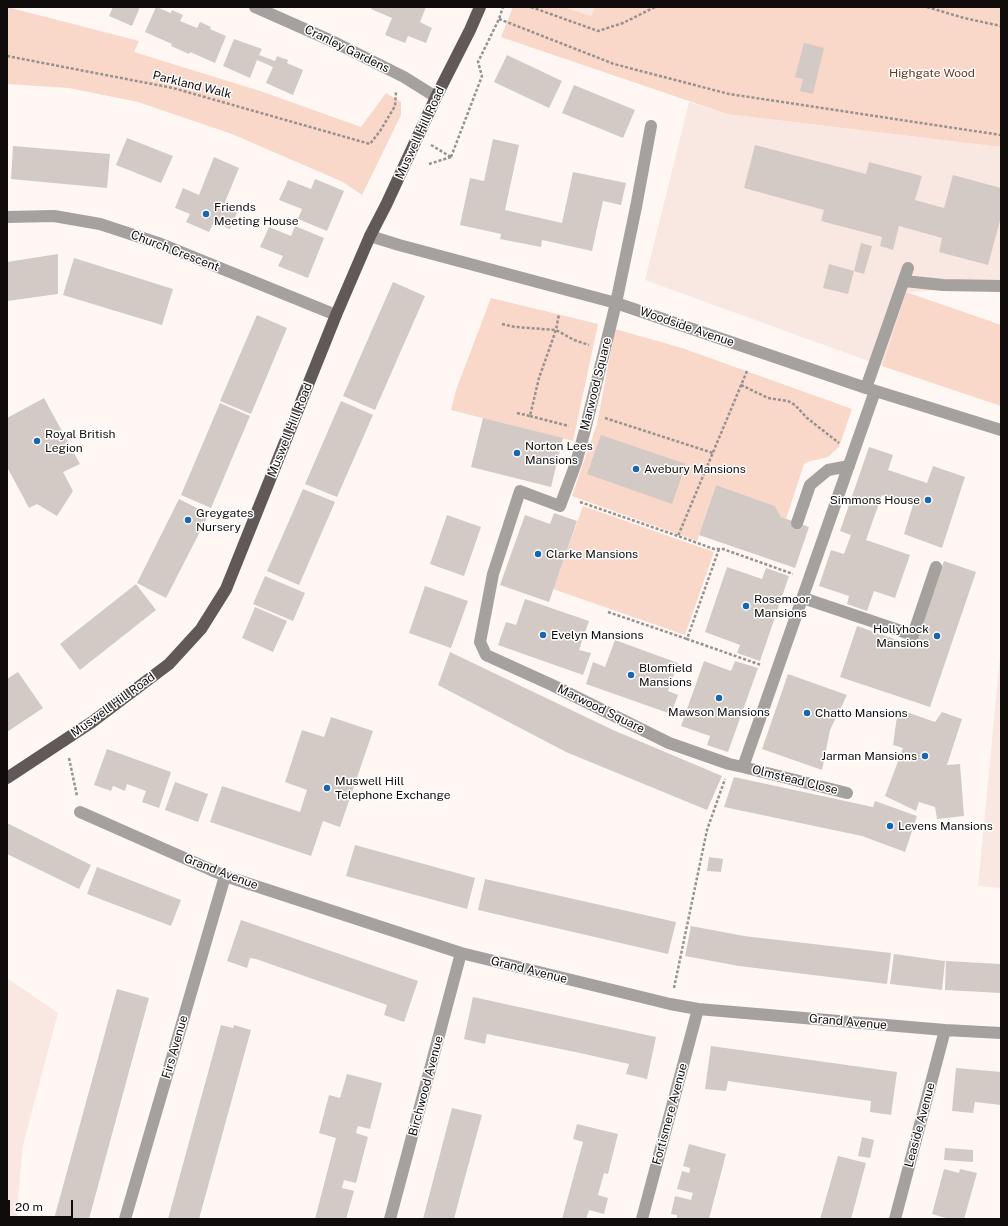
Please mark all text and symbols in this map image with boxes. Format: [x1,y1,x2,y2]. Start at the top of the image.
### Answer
street label: Cranley Gardens [302,22,392,76]
park label: Highgate Wood [889,66,975,80]
street label: Parkland Walk [151,68,233,102]
street label: Muswell Hill Road [392,84,448,182]
place label: Friends Meeting House [214,200,299,228]
marker: Friends Meeting House [201,209,211,219]
street label: Church Crescent [129,228,221,274]
street label: Woodside Avenue [638,304,736,350]
street label: Marwood Square [578,336,614,432]
street label: Muswell Hill Road [265,381,315,479]
place label: Royal British Legion [45,427,115,455]
marker: Royal British Legion [32,436,42,446]
place label: Norton Lees Mansions [525,439,593,467]
marker: Norton Lees Mansions [512,448,522,458]
place label: Avebury Mansions [644,462,746,476]
marker: Avebury Mansions [631,464,641,474]
place label: Simmons House [830,493,920,507]
marker: Simmons House [923,495,933,505]
place label: Greygates Nursery [196,506,253,534]
marker: Greygates Nursery [183,515,193,525]
place label: Clarke Mansions [546,547,638,561]
marker: Clarke Mansions [533,549,543,559]
place label: Rosemoor Mansions [754,592,810,620]
marker: Rosemoor Mansions [741,601,751,611]
place label: Hollyhock Mansions [873,622,929,650]
place label: Evelyn Mansions [551,628,644,642]
marker: Evelyn Mansions [538,630,548,640]
marker: Hollyhock Mansions [932,631,942,641]
place label: Blomfield Mansions [639,661,692,689]
street label: Muswell Hill Road [68,670,158,740]
marker: Blomfield Mansions [626,670,636,680]
street label: Marwood Square [555,682,647,736]
marker: Mawson Mansions [714,693,724,703]
place label: Mawson Mansions [668,705,770,719]
place label: Chatto Mansions [815,706,908,720]
marker: Chatto Mansions [802,708,812,718]
place label: Jarman Mansions [821,749,917,763]
marker: Jarman Mansions [920,751,930,761]
street label: Olmstead Close [751,762,839,798]
place label: Muswell Hill Telephone Exchange [335,774,451,802]
marker: Muswell Hill Telephone Exchange [322,783,332,793]
place label: Levens Mansions [898,819,993,833]
marker: Levens Mansions [885,821,895,831]
street label: Grand Avenue [182,851,260,893]
street label: Grand Avenue [489,954,569,986]
street label: Grand Avenue [808,1011,888,1033]
street label: Firs Avenue [159,1014,191,1080]
street label: Birchwood Avenue [406,1034,446,1138]
street label: Fortismere Avenue [650,1062,690,1166]
street label: Leaside Avenue [902,1081,938,1169]
scale bar [10,1192,75,1218]
text: 20 m [15,1200,43,1214]

